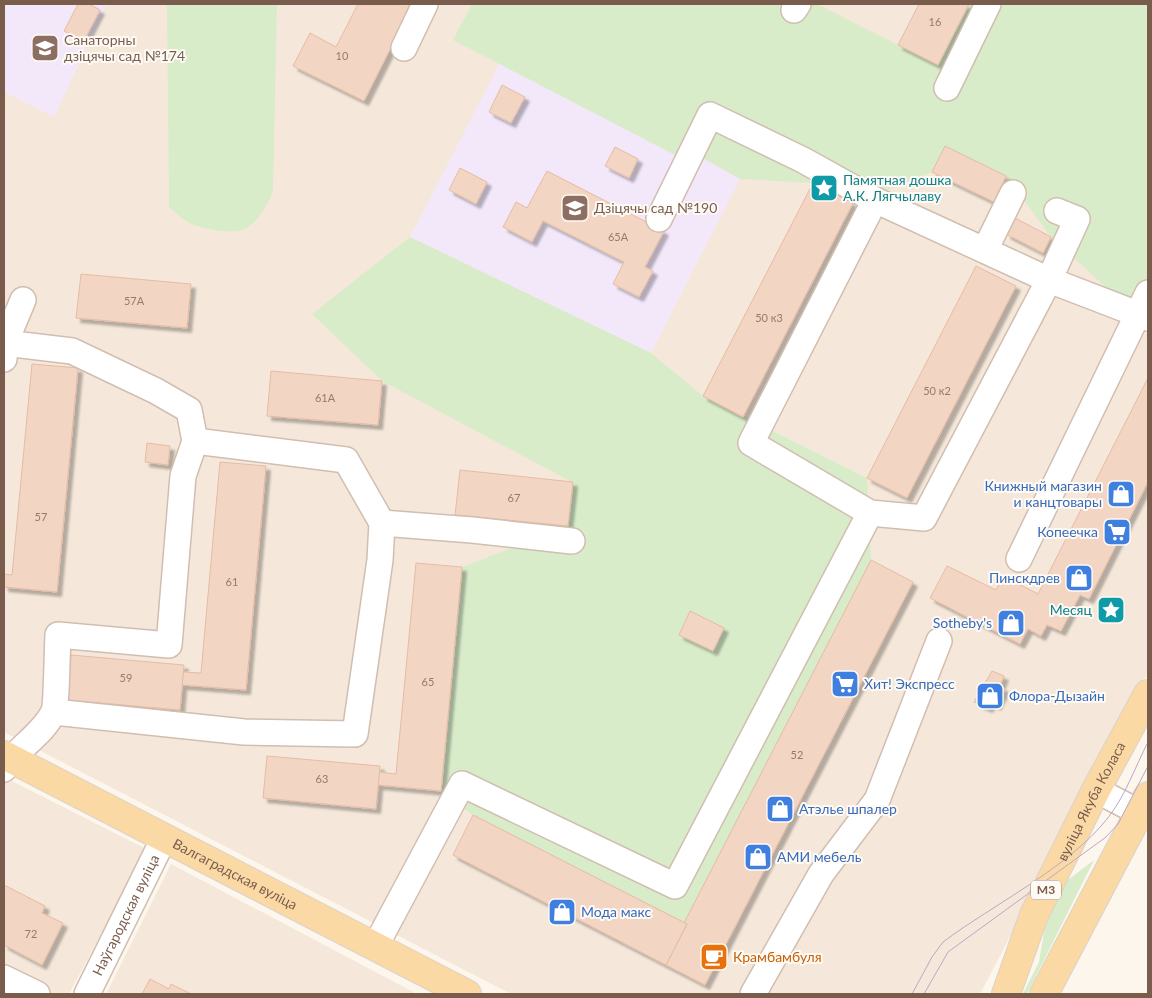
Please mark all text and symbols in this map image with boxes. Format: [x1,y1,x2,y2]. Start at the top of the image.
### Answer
house number: 16 [929,15,941,28]
place label: Санаторны дзіцячы сад №174 [64,31,185,64]
school or university icon: Санаторны дзіцячы сад №174 [30,33,60,63]
house number: 10 [336,49,349,62]
place label: Памятная дошка А.К. Лягчылаву [843,171,951,204]
place icon: Памятная дошка А.К. Лягчылаву [809,173,839,203]
school or university icon: Дзіцячы сад №190 [560,193,590,223]
place label: Дзіцячы сад №190 [594,199,717,216]
house number: 65А [608,230,629,243]
house number: 57А [124,294,145,307]
house number: 50 к3 [755,311,783,324]
house number: 50 к2 [923,384,951,397]
house number: 61А [315,391,336,404]
place label: Книжный магазин и канцтовары [984,477,1102,510]
shop icon: Книжный магазин и канцтовары [1106,479,1136,509]
house number: 67 [508,491,520,504]
house number: 57 [35,510,47,523]
supermarket icon: Копеечка [1102,517,1132,547]
place label: Копеечка [1037,523,1098,540]
shop icon: Пинскдрев [1064,563,1094,593]
place label: Пинскдрев [989,569,1060,586]
house number: 61 [226,575,238,588]
place icon: Месяц [1096,595,1126,625]
place label: Месяц [1050,601,1093,618]
shop icon: Sotheby's [996,608,1026,638]
place label: Sotheby's [933,614,992,631]
supermarket icon: Хит! Экспресс [830,669,860,699]
house number: 59 [120,671,132,684]
house number: 65 [422,675,434,688]
place label: Хит! Экспресс [864,675,955,692]
shop icon: Флора-Дызайн [975,681,1005,711]
place label: Флора-Дызайн [1009,687,1105,704]
street label: вуліца Якуба Коласа [1053,739,1129,864]
house number: 52 [791,748,803,761]
house number: 63 [316,772,328,785]
shop icon: Атэлье шпалер [765,794,795,824]
place label: Атэлье шпалер [799,800,897,817]
street label: Валгаградская вуліца [170,835,300,913]
shop icon: АМИ мебель [743,842,773,872]
place label: АМИ мебель [777,848,862,865]
street label: Наўгародская вуліца [88,851,163,978]
road number: М3 [1031,880,1061,900]
shop icon: Мода макс [547,897,577,927]
place label: Мода макс [581,903,651,920]
house number: 72 [25,927,37,940]
cafe icon: Крамбамбуля [699,942,729,972]
place label: Крамбамбуля [733,948,822,965]

